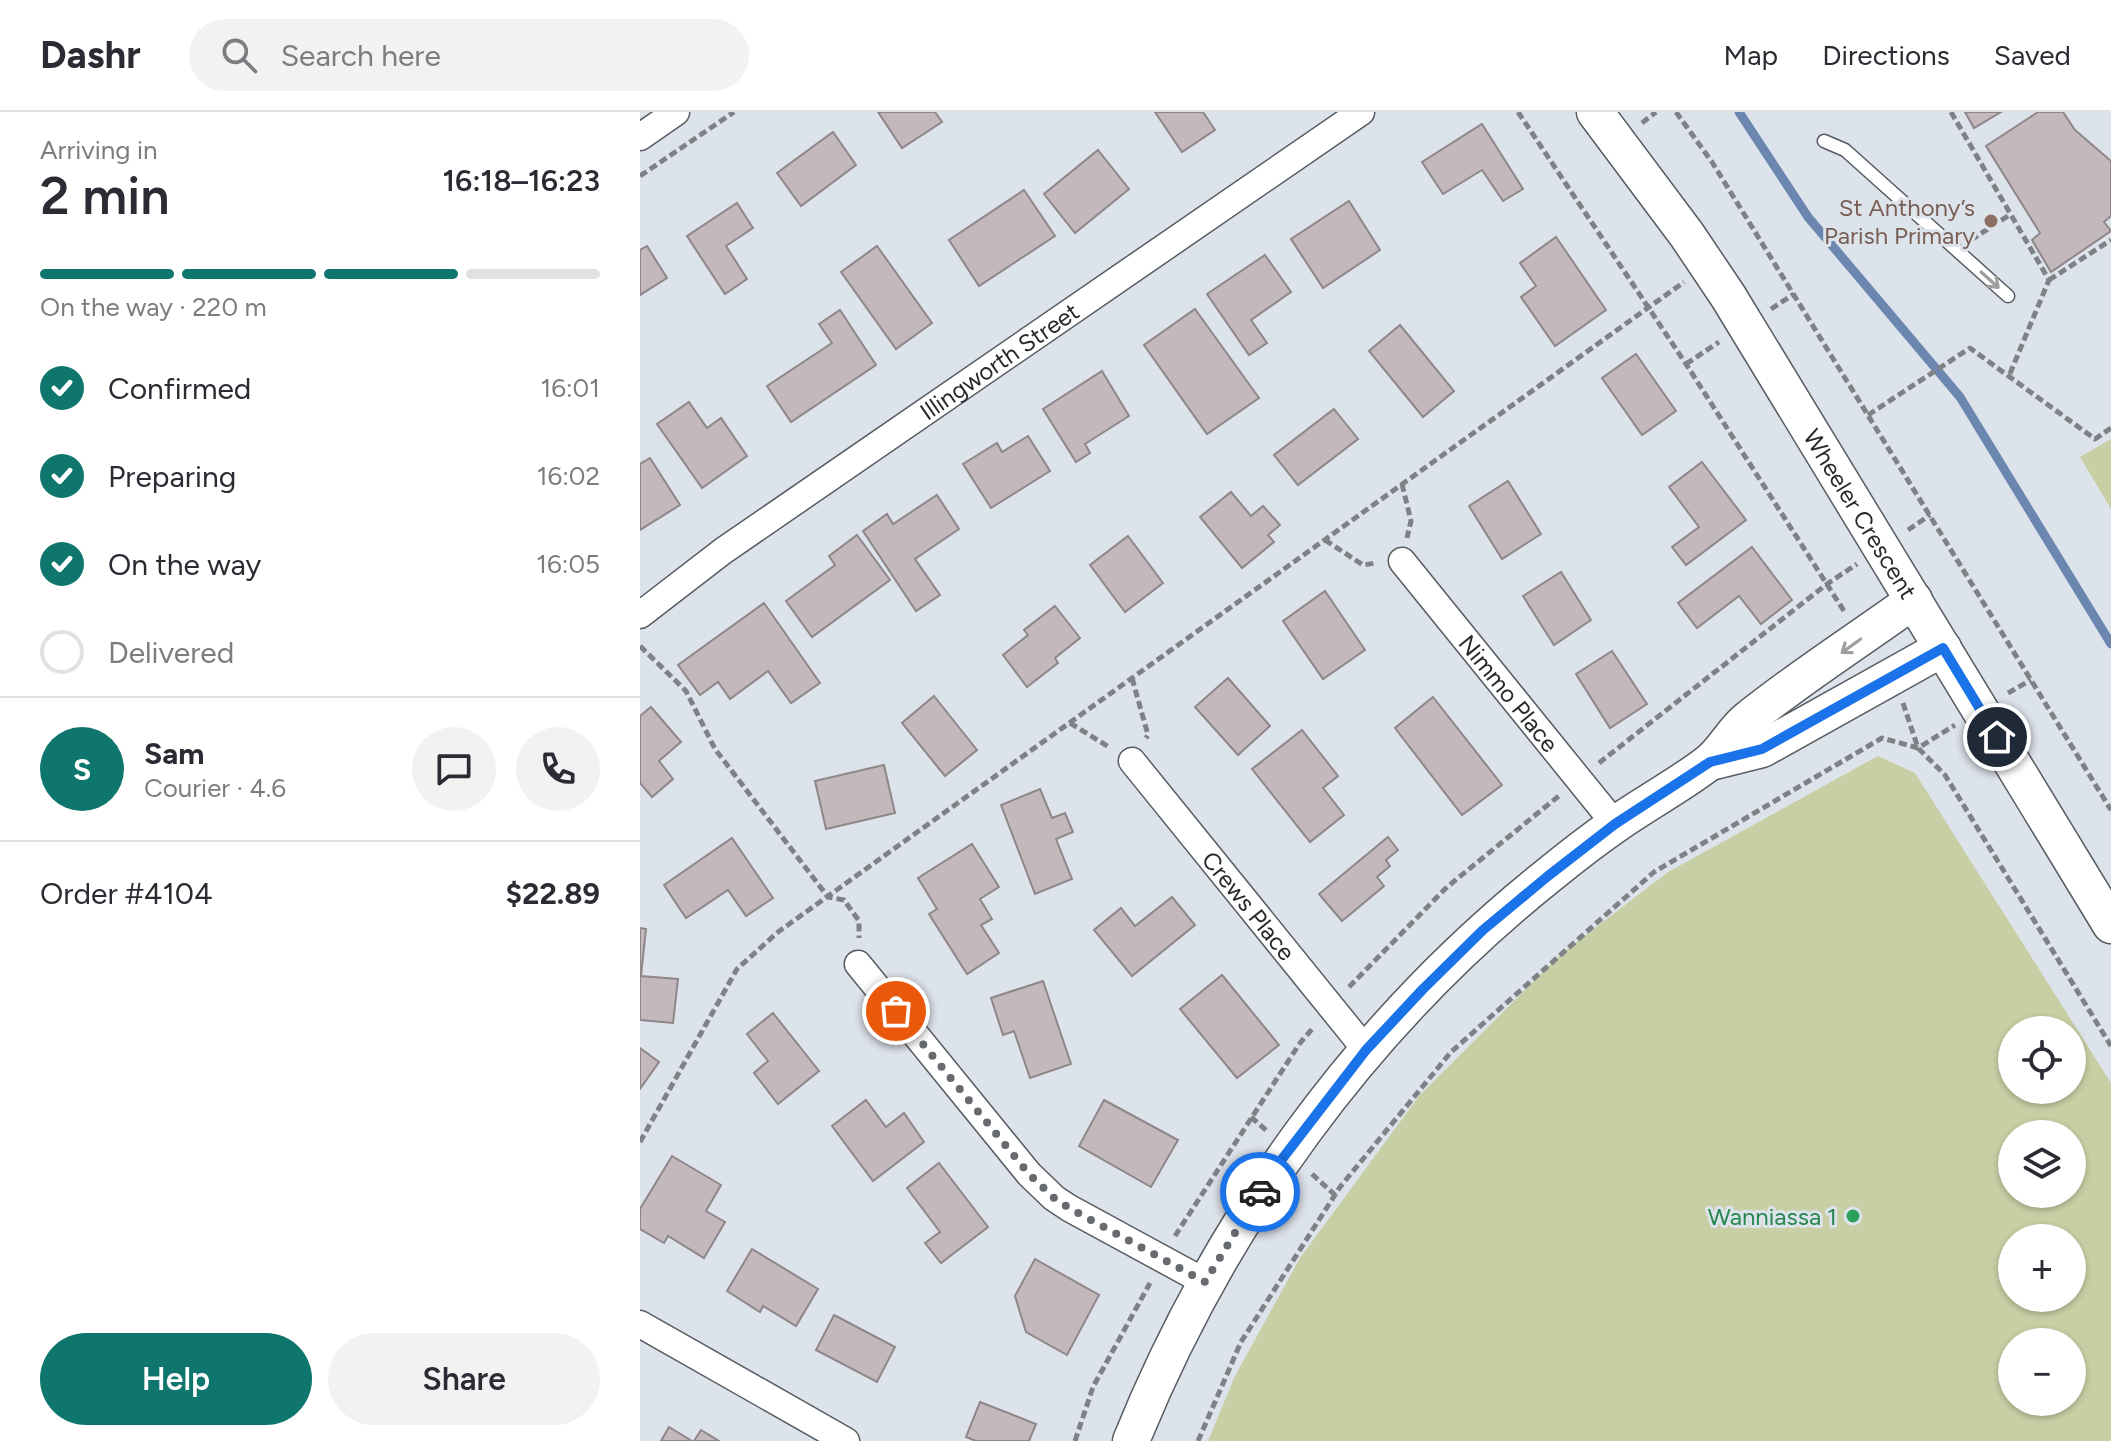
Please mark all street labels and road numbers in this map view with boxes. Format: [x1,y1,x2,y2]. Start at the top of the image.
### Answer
street label: Illingworth Street [914,296,1084,426]
street label: Wheeler Crescent [1798,424,1923,604]
street label: Nimmo Place [1453,629,1565,758]
street label: Crews Place [1196,845,1302,966]

